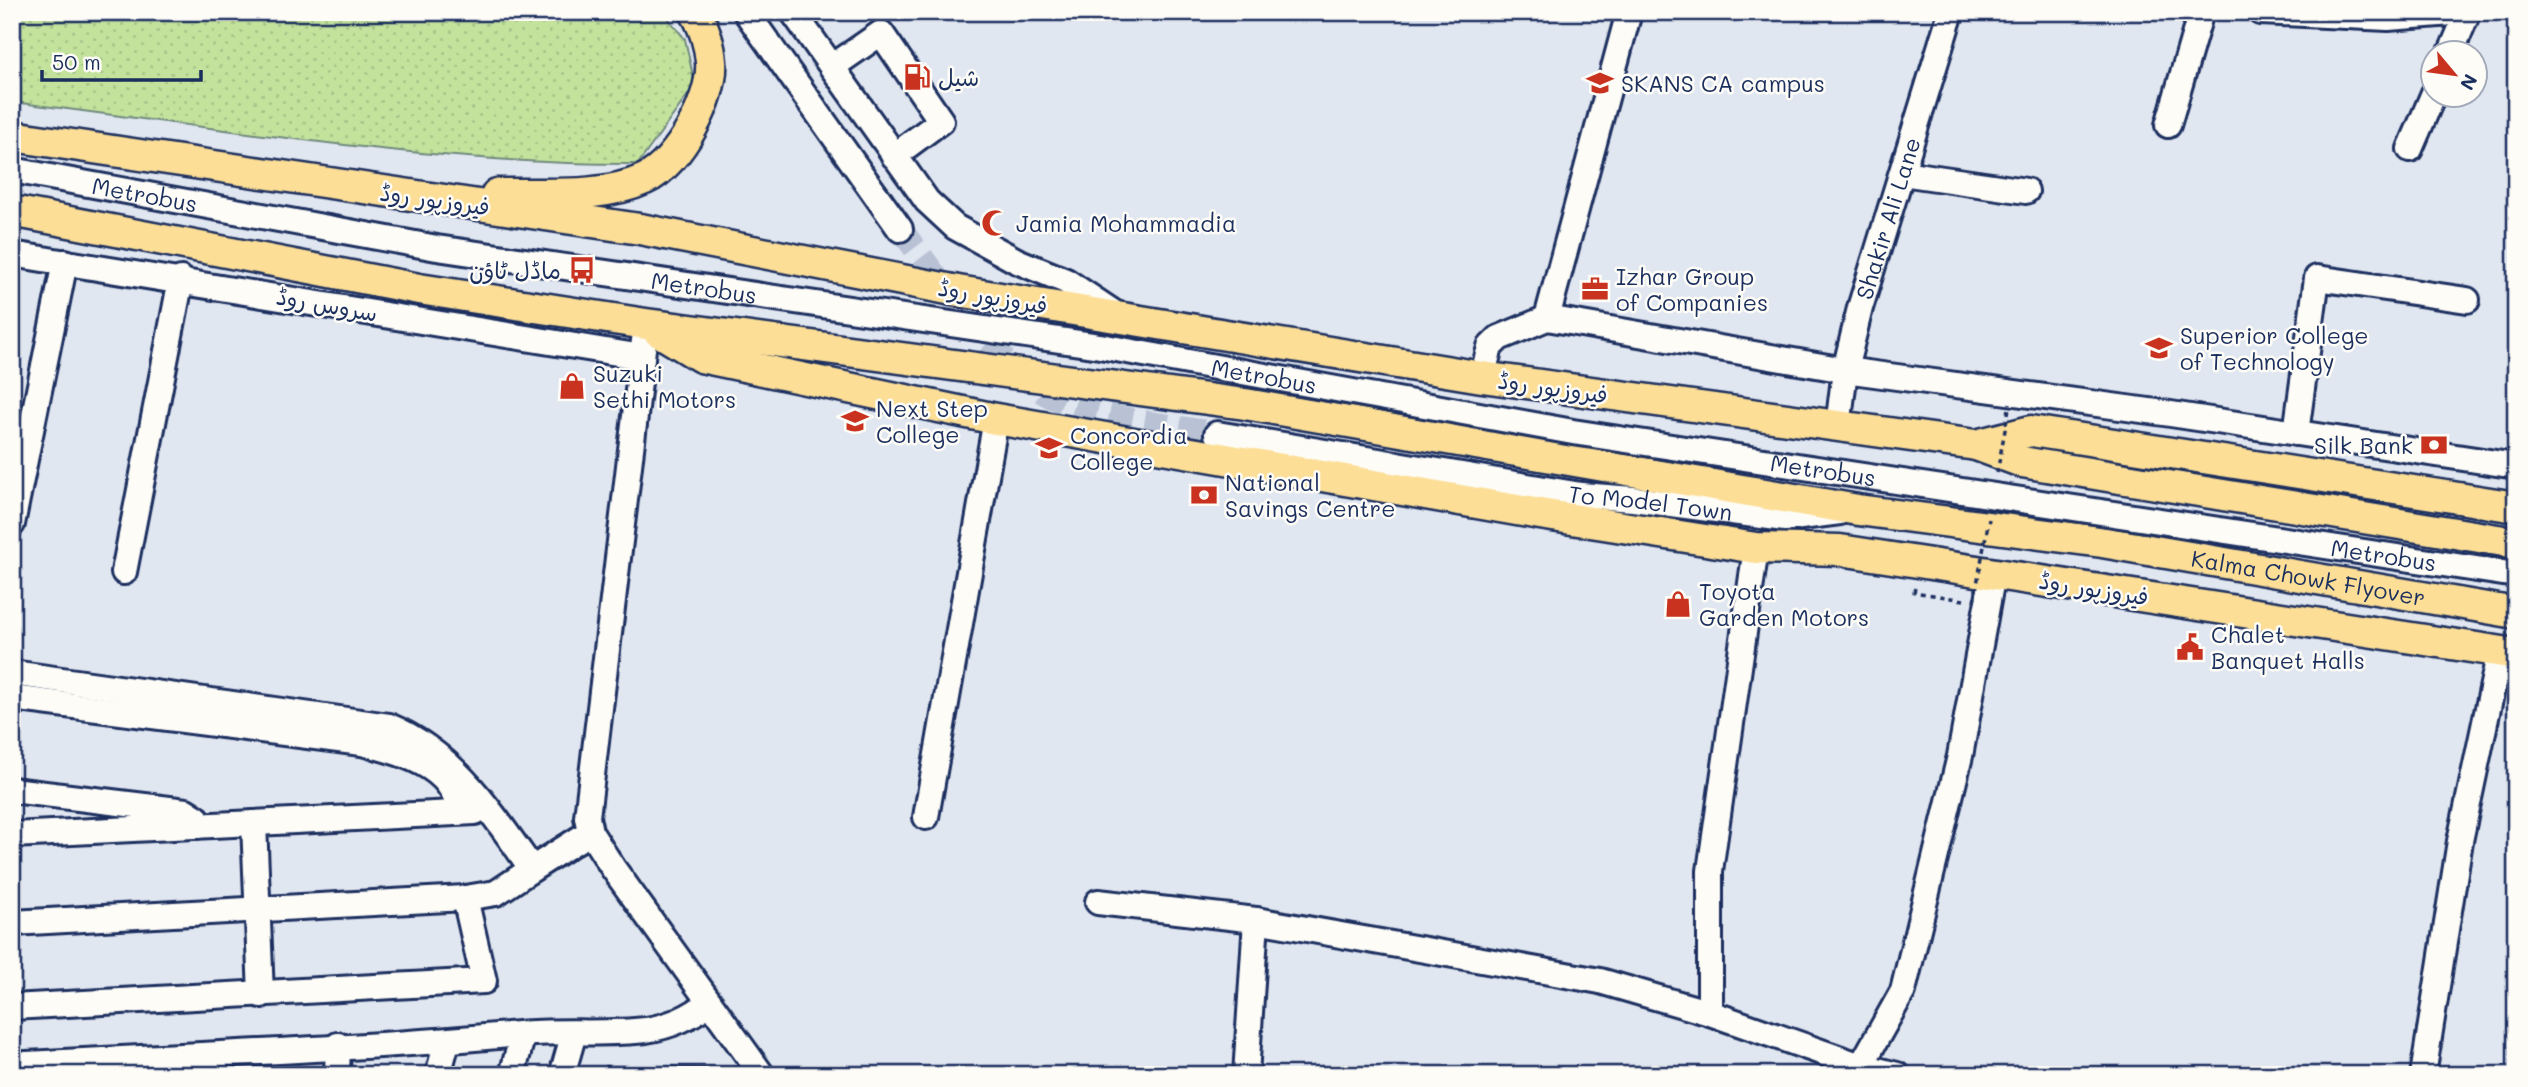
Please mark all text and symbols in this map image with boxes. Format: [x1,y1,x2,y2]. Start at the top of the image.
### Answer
scale bar [42,38,201,82]
north arrow [2420,38,2490,108]
text: 50 m [52,48,101,75]
fuel station icon: شیل [902,62,932,92]
place label: شیل [938,62,979,92]
school or university icon: SKANS CA campus [1585,68,1615,98]
place label: SKANS CA campus [1621,68,1825,98]
text: N [2455,70,2484,95]
street label: Shakir Ali Lane [1849,134,1927,303]
street label: Metrobus [90,170,200,219]
street label: فیروزپور روڈ [378,176,492,223]
mosque icon: Jamia Mohammadia [980,208,1010,238]
place label: Jamia Mohammadia [1016,208,1236,238]
place label: ماڈل ٹاؤن [469,255,561,285]
bus stop icon: ماڈل ٹاؤن [567,255,597,285]
place label: Izhar Group of Companies [1616,261,1768,317]
street label: Metrobus [649,265,759,310]
street label: فیروزپور روڈ [936,272,1050,321]
office icon: Izhar Group of Companies [1580,274,1610,304]
street label: سروس روڈ [274,280,380,328]
place label: Superior College of Technology [2180,320,2369,376]
school or university icon: Superior College of Technology [2144,333,2174,363]
street label: Metrobus [1209,352,1319,400]
place label: Suzuki Sethi Motors [593,358,736,414]
street label: فیروزپور روڈ [1496,364,1610,411]
shop icon: Suzuki Sethi Motors [557,371,587,401]
place label: Next Step College [876,393,988,449]
school or university icon: Next Step College [840,406,870,436]
place label: Concordia College [1070,420,1187,476]
place label: Silk Bank [2314,430,2413,460]
bank icon: Silk Bank [2419,430,2449,460]
school or university icon: Concordia College [1034,433,1064,463]
street label: Metrobus [1768,447,1878,493]
place label: National Savings Centre [1225,467,1395,523]
street label: To Model Town [1566,478,1734,527]
bank icon: National Savings Centre [1189,480,1219,510]
street label: Metrobus [2329,532,2438,578]
street label: Kalma Chowk Flyover [2189,543,2428,612]
street label: فیروزپور روڈ [2037,565,2151,612]
place label: Toyota Garden Motors [1699,576,1869,632]
shop icon: Toyota Garden Motors [1663,589,1693,619]
place label: Chalet Banquet Halls [2211,619,2365,675]
public building icon: Chalet Banquet Halls [2175,632,2205,662]

